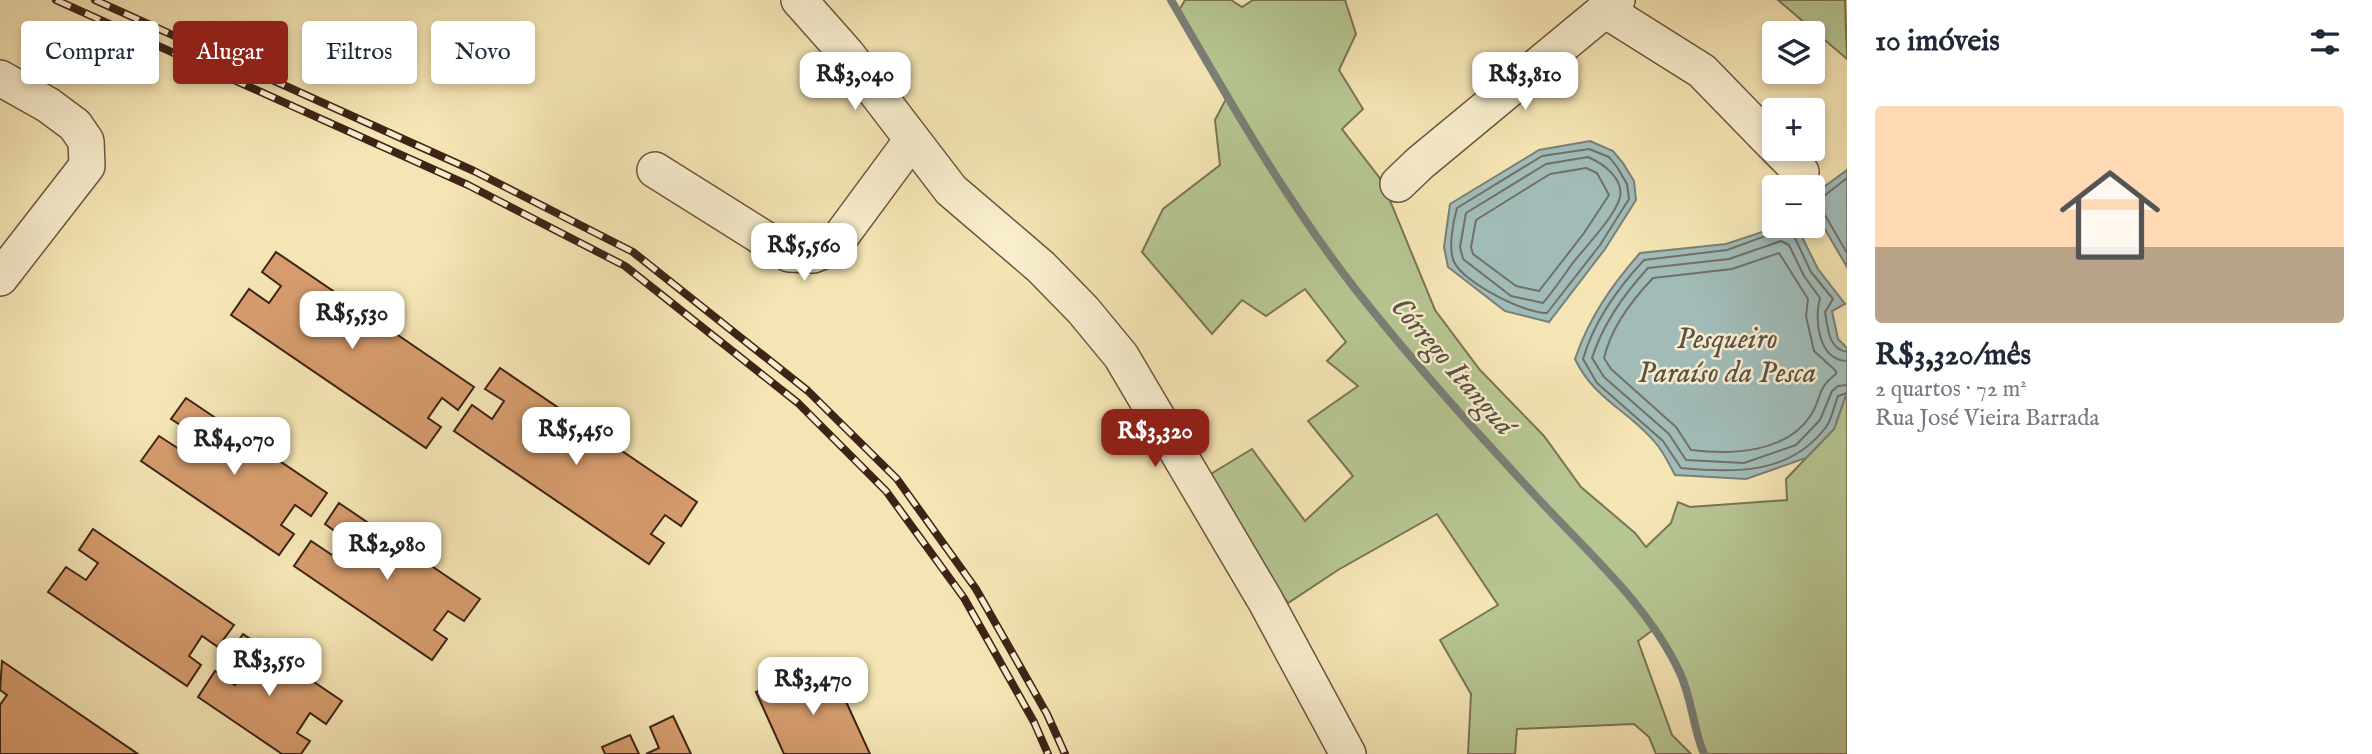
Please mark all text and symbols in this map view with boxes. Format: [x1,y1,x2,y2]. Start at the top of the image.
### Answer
chip: Comprar [21,21,159,84]
chip: Alugar [173,21,288,84]
chip: Filtros [302,21,417,84]
chip: Novo [431,21,535,84]
map controls [1762,21,1825,238]
button: layers [1762,21,1825,84]
text: 10 imóveis [1875,23,2000,61]
icon: filters [2306,23,2344,61]
pin: R$3,040 [790,52,920,112]
pin: R$3,810 [1460,52,1590,112]
text: R$3,040 [816,60,894,89]
text: R$3,810 [1488,60,1562,89]
button: + [1762,98,1825,161]
icon: home [2047,152,2173,278]
button: − [1762,175,1825,238]
pin: R$5,560 [739,224,869,283]
text: R$5,560 [767,231,841,260]
water label: Córrego Itanguá [1381,290,1524,446]
pin: R$5,530 [287,292,417,351]
text: R$5,530 [316,299,388,328]
water label: Pesqueiro Paraíso da Pesca [1638,321,1816,393]
text: R$3,320/mês [1875,337,2031,375]
text: 2 quartos · 72 m² [1875,375,2027,404]
text: Rua José Vieira Barrada [1875,404,2100,433]
pin: R$5,450 [511,407,641,467]
pin: R$3,320 [1090,410,1220,469]
text: R$5,450 [538,415,614,444]
text: R$3,320 [1117,417,1193,446]
pin: R$4,070 [169,418,299,477]
text: R$4,070 [193,425,275,454]
pin: R$2,980 [322,522,452,582]
text: R$2,980 [348,530,426,559]
pin: R$3,550 [204,638,334,698]
text: R$3,550 [233,646,305,675]
pin: R$3,470 [748,658,878,717]
text: R$3,470 [774,665,852,694]

